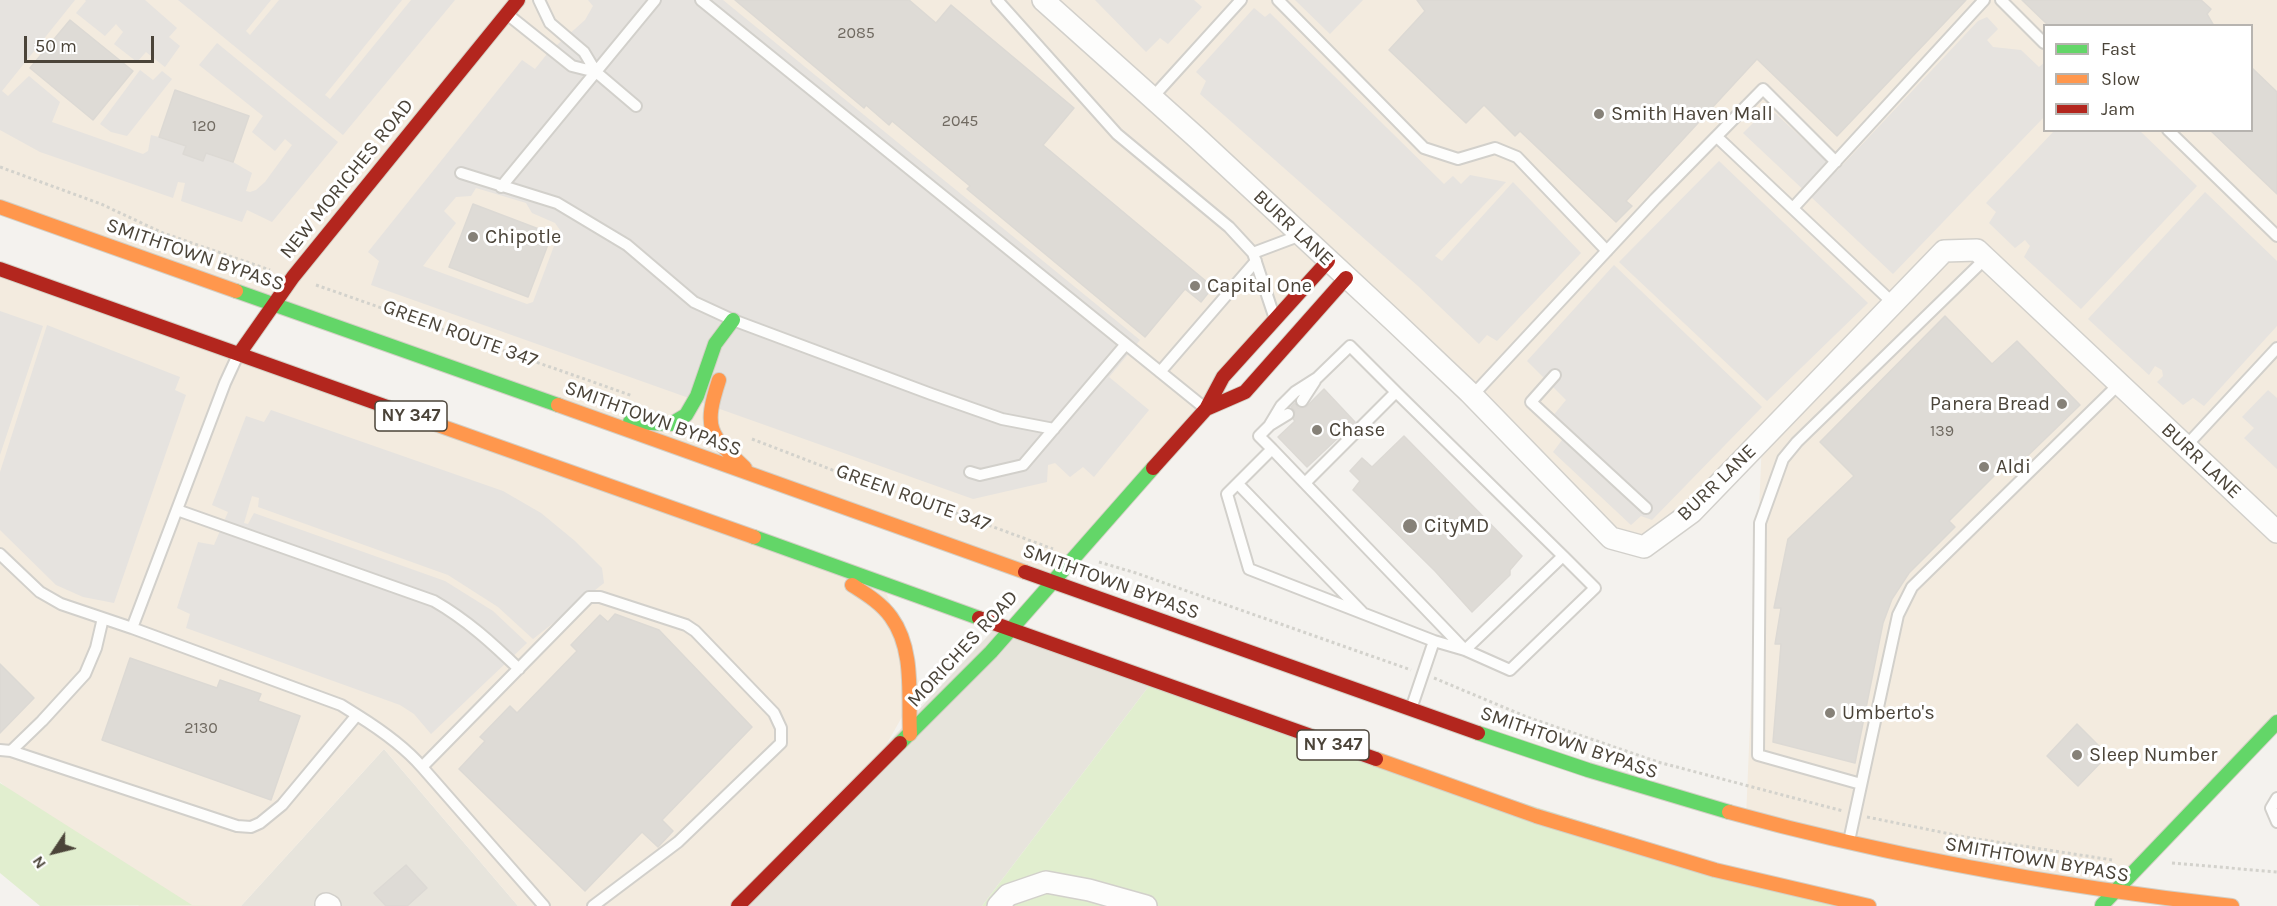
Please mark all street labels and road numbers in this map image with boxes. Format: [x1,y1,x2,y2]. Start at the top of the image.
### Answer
street label: NEW MORICHES ROAD [275,94,419,264]
street label: BURR LANE [1248,185,1338,271]
street label: SMITHTOWN BYPASS [103,213,287,297]
street label: GREEN ROUTE 347 [379,295,541,373]
street label: SMITHTOWN BYPASS [561,376,745,462]
road number: NY 347 [375,401,447,431]
street label: BURR LANE [2156,418,2246,504]
street label: BURR LANE [1673,439,1761,527]
street label: GREEN ROUTE 347 [832,459,994,537]
street label: SMITHTOWN BYPASS [1019,539,1203,625]
street label: MORICHES ROAD [903,586,1023,712]
street label: SMITHTOWN BYPASS [1477,701,1661,785]
road number: NY 347 [1297,730,1369,760]
street label: SMITHTOWN BYPASS [1943,832,2131,888]

